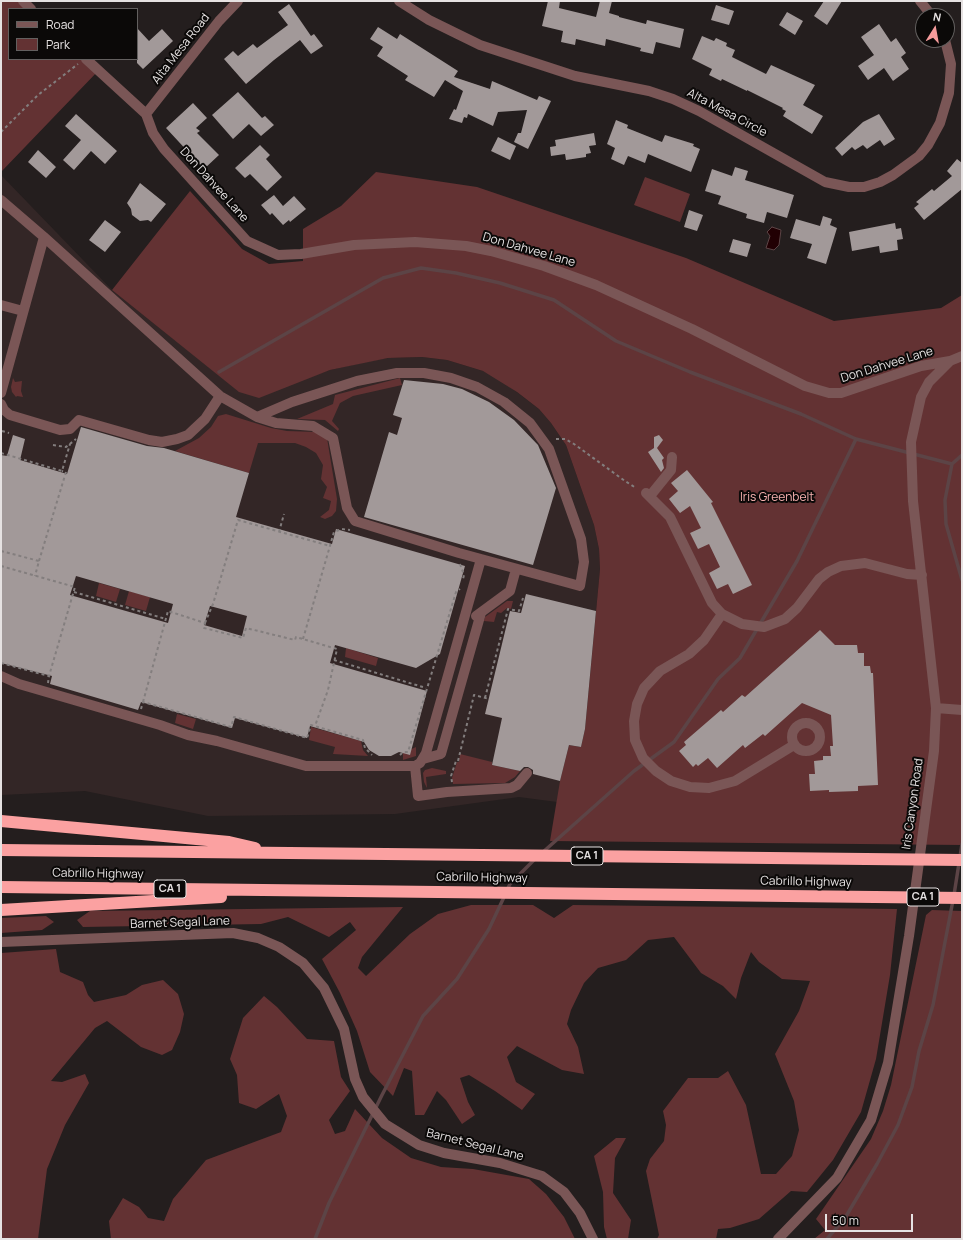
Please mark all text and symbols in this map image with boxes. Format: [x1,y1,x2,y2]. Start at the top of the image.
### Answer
legend [8,8,138,60]
north arrow [915,8,955,48]
text: N [932,9,943,25]
street label: Alta Mesa Road [149,11,213,87]
text: Road [46,16,74,33]
text: Park [46,36,70,53]
street label: Alta Mesa Circle [684,86,770,140]
street label: Don Dahvee Lane [177,145,251,225]
street label: Don Dahvee Lane [481,230,577,270]
street label: Don Dahvee Lane [839,344,935,386]
park label: Iris Greenbelt [740,491,814,505]
street label: Iris Canyon Road [899,757,927,851]
road number: CA 1 [571,847,603,865]
street label: Cabrillo Highway [52,866,144,882]
street label: Cabrillo Highway [436,870,528,886]
street label: Cabrillo Highway [760,874,852,890]
road number: CA 1 [154,880,186,898]
road number: CA 1 [907,888,939,906]
street label: Barnet Segal Lane [130,914,230,932]
street label: Barnet Segal Lane [425,1126,525,1164]
scale bar [827,1206,915,1232]
text: 50 m [832,1212,859,1229]

